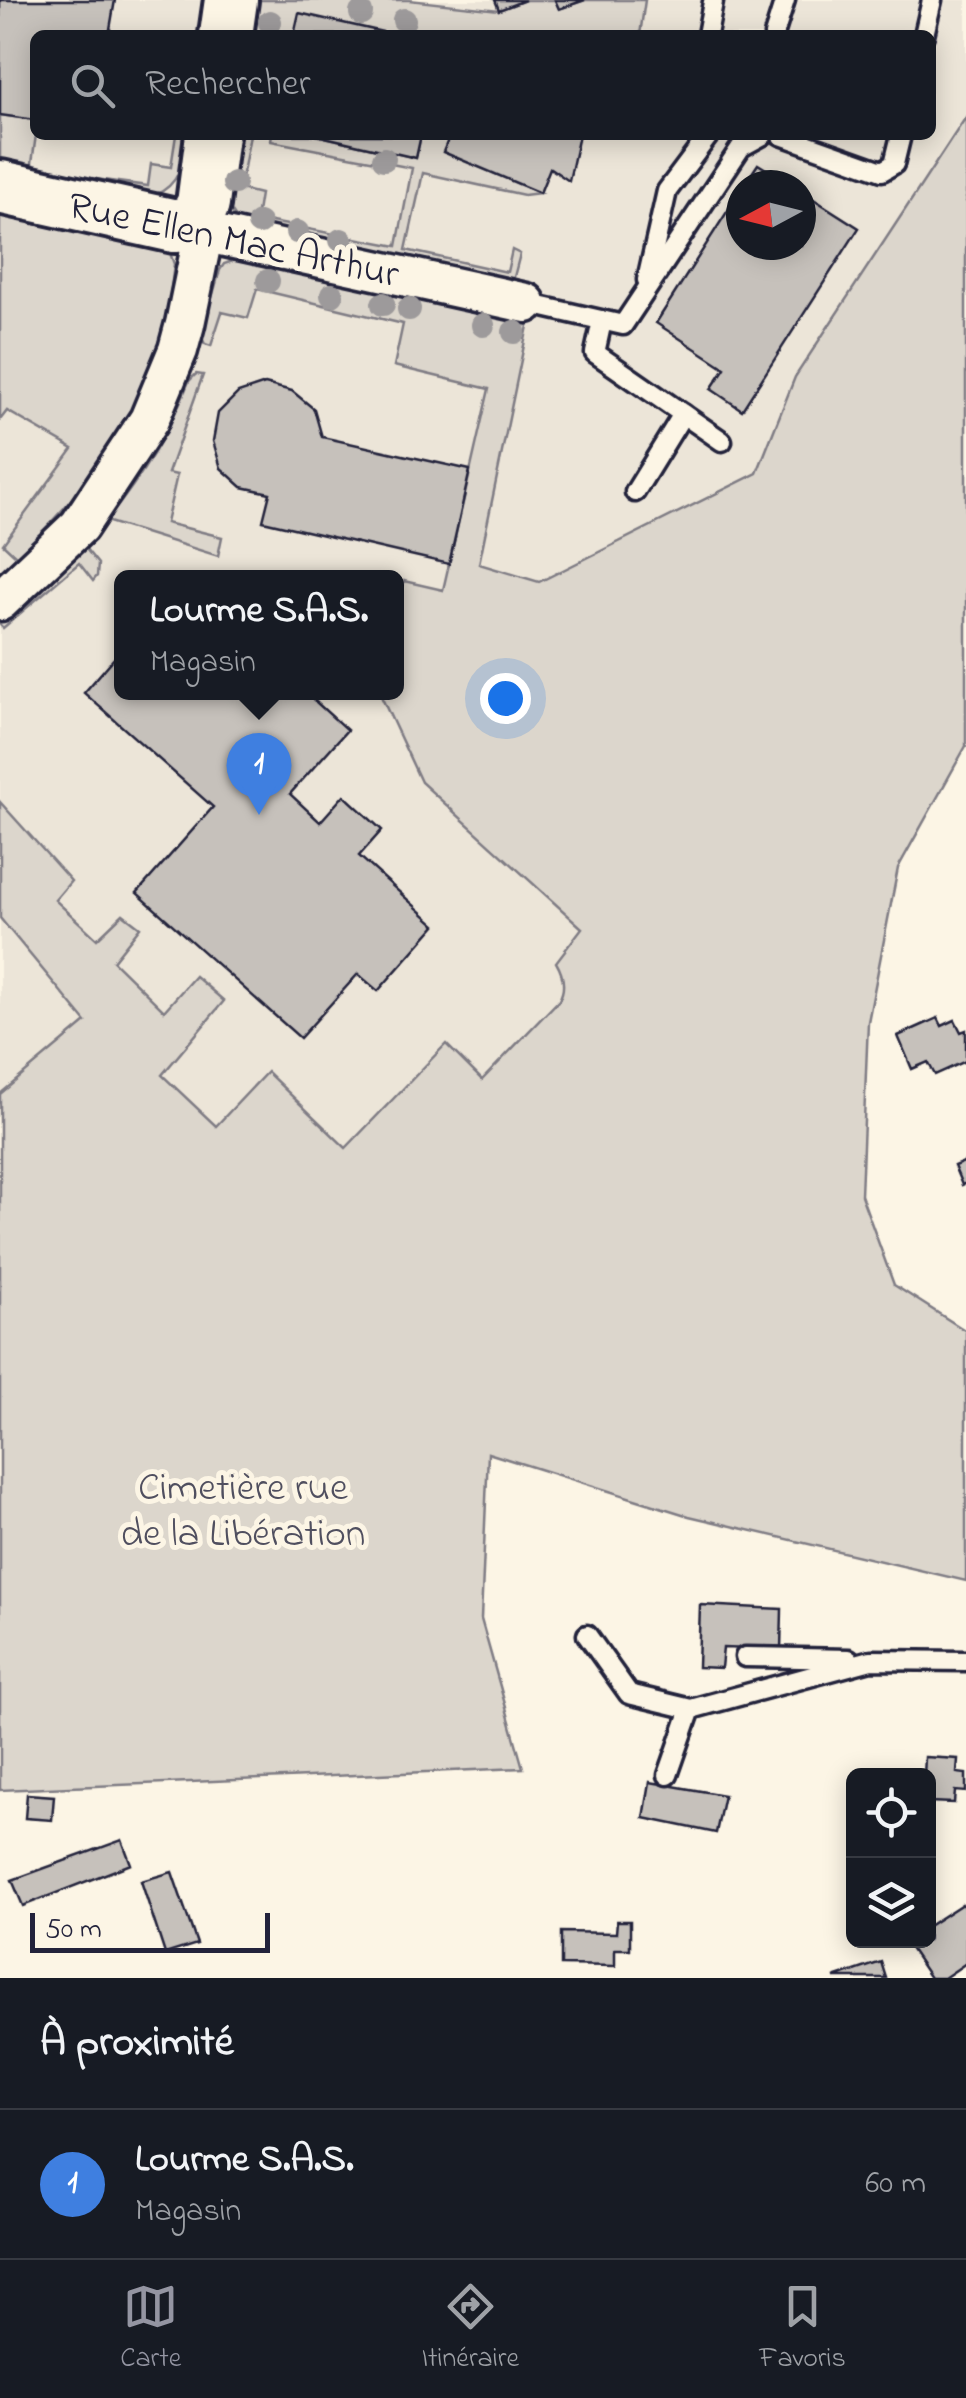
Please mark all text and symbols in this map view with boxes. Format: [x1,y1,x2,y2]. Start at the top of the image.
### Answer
search box [30,30,936,140]
text: Rechercher [145,57,311,113]
icon: search [65,58,120,113]
north arrow [726,170,816,260]
street label: Rue Ellen Mac Arthur [62,179,404,306]
popup [114,570,404,700]
text: Lourme S.A.S. [150,584,368,640]
text: Magasin [150,640,256,687]
your location [480,673,531,724]
pin: 1 [226,732,292,815]
park label: Cimetière rue de la Libération [121,1460,365,1565]
map controls [846,1768,936,1948]
button: locate [846,1768,936,1858]
button: layers [846,1858,936,1948]
scale bar [30,1908,270,1952]
text: 50 m [45,1910,102,1951]
text: À proximité [40,2013,234,2074]
text: Lourme S.A.S. [135,2133,354,2189]
text: 1 [67,2161,78,2208]
text: 60 m [865,2161,926,2208]
text: Magasin [135,2189,241,2236]
tab: Carte [120,2279,181,2380]
tab: Itinéraire [422,2279,519,2380]
tab: Favoris [759,2279,846,2380]

